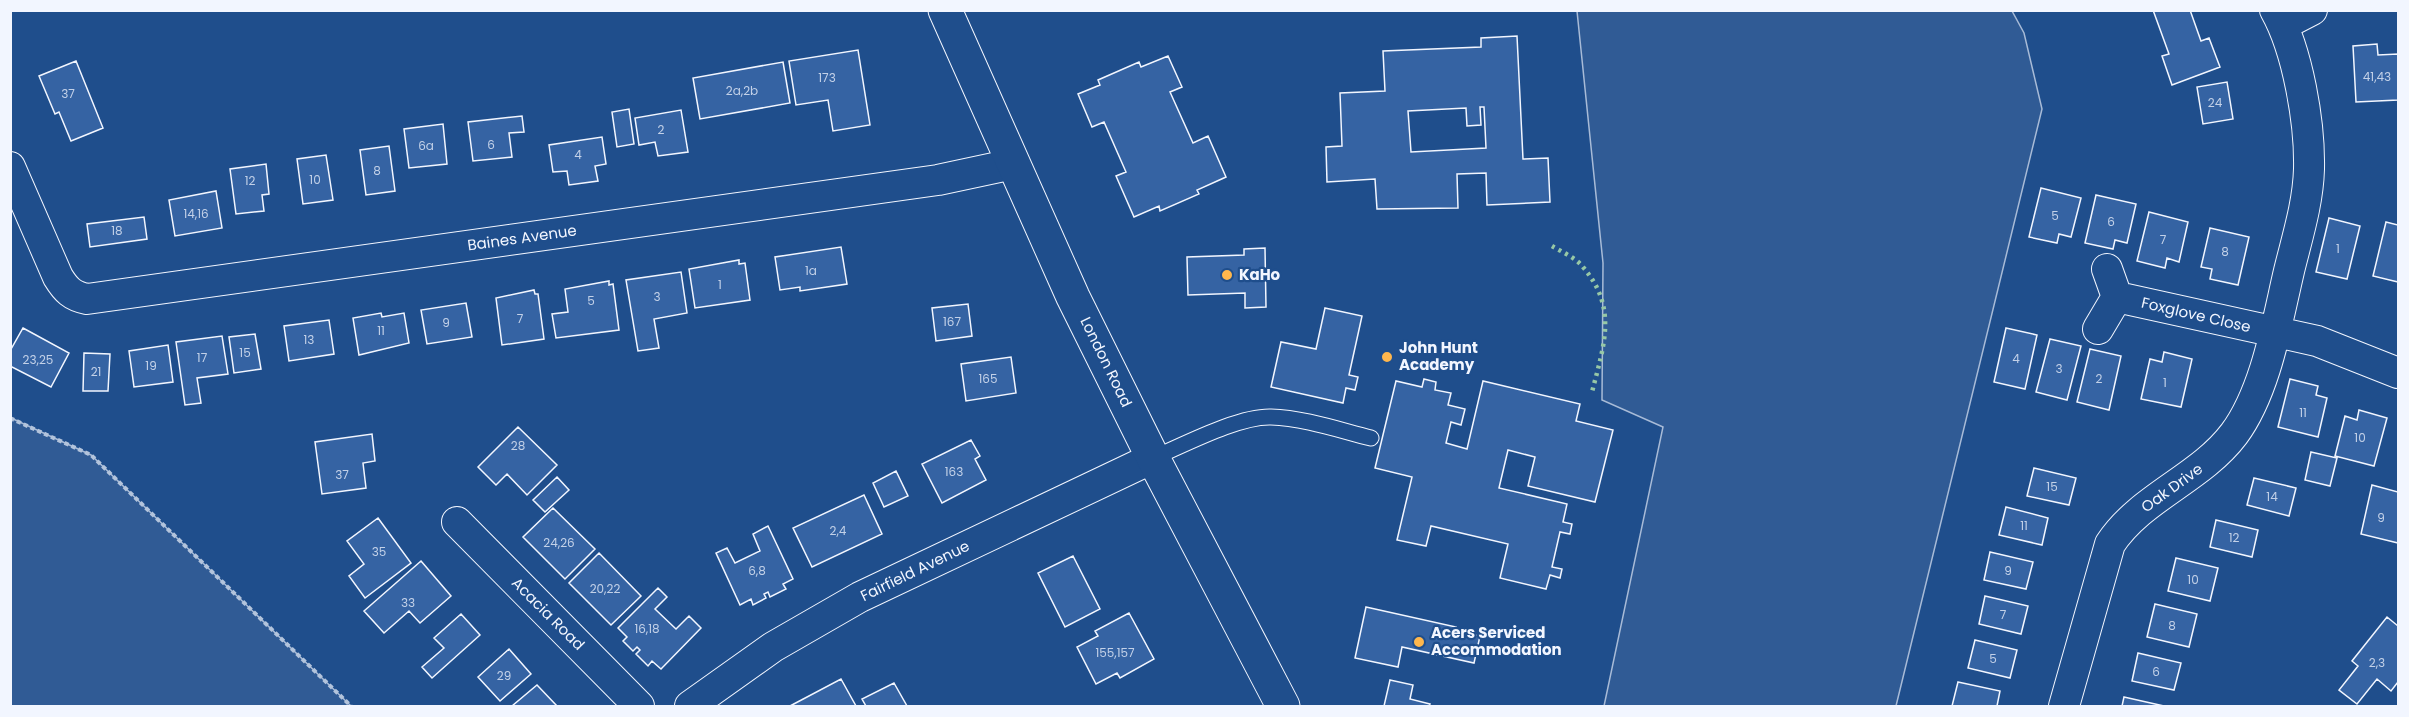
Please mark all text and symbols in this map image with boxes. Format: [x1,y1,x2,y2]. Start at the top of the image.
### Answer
house number: 41,43 [2363,68,2391,85]
house number: 173 [818,69,836,86]
house number: 2a,2b [726,82,758,99]
house number: 37 [61,85,75,102]
house number: 24 [2208,94,2223,111]
house number: 2 [658,121,665,138]
house number: 6 [487,136,495,153]
house number: 6a [418,137,434,154]
house number: 4 [574,146,582,163]
house number: 8 [373,162,381,179]
house number: 10 [309,171,321,188]
house number: 12 [245,172,255,189]
house number: 14,16 [183,205,209,222]
house number: 5 [2051,207,2059,224]
house number: 6 [2107,213,2115,230]
street label: Baines Avenue [466,219,578,256]
house number: 18 [111,222,123,239]
house number: 7 [2160,231,2167,248]
house number: 1 [2336,240,2340,257]
house number: 8 [2221,243,2229,260]
house number: 1a [805,262,817,279]
place label: KaHo [1239,264,1281,285]
marker: KaHo [1220,268,1234,282]
house number: 1 [718,276,722,293]
house number: 3 [653,288,661,305]
house number: 5 [587,292,595,309]
street label: Foxglove Close [2139,292,2253,337]
house number: 7 [517,310,524,327]
house number: 167 [943,313,961,330]
street label: London Road [1076,313,1137,410]
house number: 9 [442,314,450,331]
house number: 11 [377,322,385,339]
house number: 13 [304,331,314,348]
place label: John Hunt Academy [1399,337,1478,375]
house number: 15 [239,344,251,361]
house number: 17 [197,349,208,366]
marker: John Hunt Academy [1380,350,1394,364]
house number: 4 [2012,350,2020,367]
house number: 23,25 [23,351,53,368]
house number: 19 [145,357,157,374]
house number: 3 [2055,360,2063,377]
house number: 21 [91,363,101,380]
house number: 165 [979,370,998,387]
house number: 2 [2096,370,2103,387]
house number: 1 [2163,374,2167,391]
house number: 11 [2299,404,2307,421]
house number: 10 [2354,429,2366,446]
house number: 28 [511,437,525,454]
street label: Oak Drive [2137,458,2207,517]
house number: 163 [945,463,963,480]
house number: 37 [335,466,349,483]
house number: 15 [2046,478,2058,495]
house number: 14 [2266,488,2278,505]
house number: 9 [2377,509,2385,526]
house number: 11 [2020,517,2028,534]
house number: 2,4 [830,522,847,539]
house number: 12 [2229,529,2239,546]
house number: 24,26 [543,534,575,551]
street label: Fairfield Avenue [857,535,973,606]
house number: 35 [372,543,386,560]
house number: 6,8 [748,562,766,579]
house number: 9 [2004,562,2012,579]
house number: 10 [2187,571,2199,588]
street label: Acacia Road [507,573,589,655]
house number: 20,22 [590,580,620,597]
house number: 33 [401,594,415,611]
house number: 7 [2000,606,2007,623]
house number: 8 [2168,617,2176,634]
house number: 16,18 [634,620,660,637]
place label: Acers Serviced Accommodation [1431,622,1562,660]
marker: Acers Serviced Accommodation [1412,635,1426,649]
house number: 155,157 [1095,644,1135,661]
house number: 5 [1989,650,1997,667]
house number: 2,3 [2369,654,2385,671]
house number: 6 [2152,663,2160,680]
house number: 29 [497,667,511,684]

